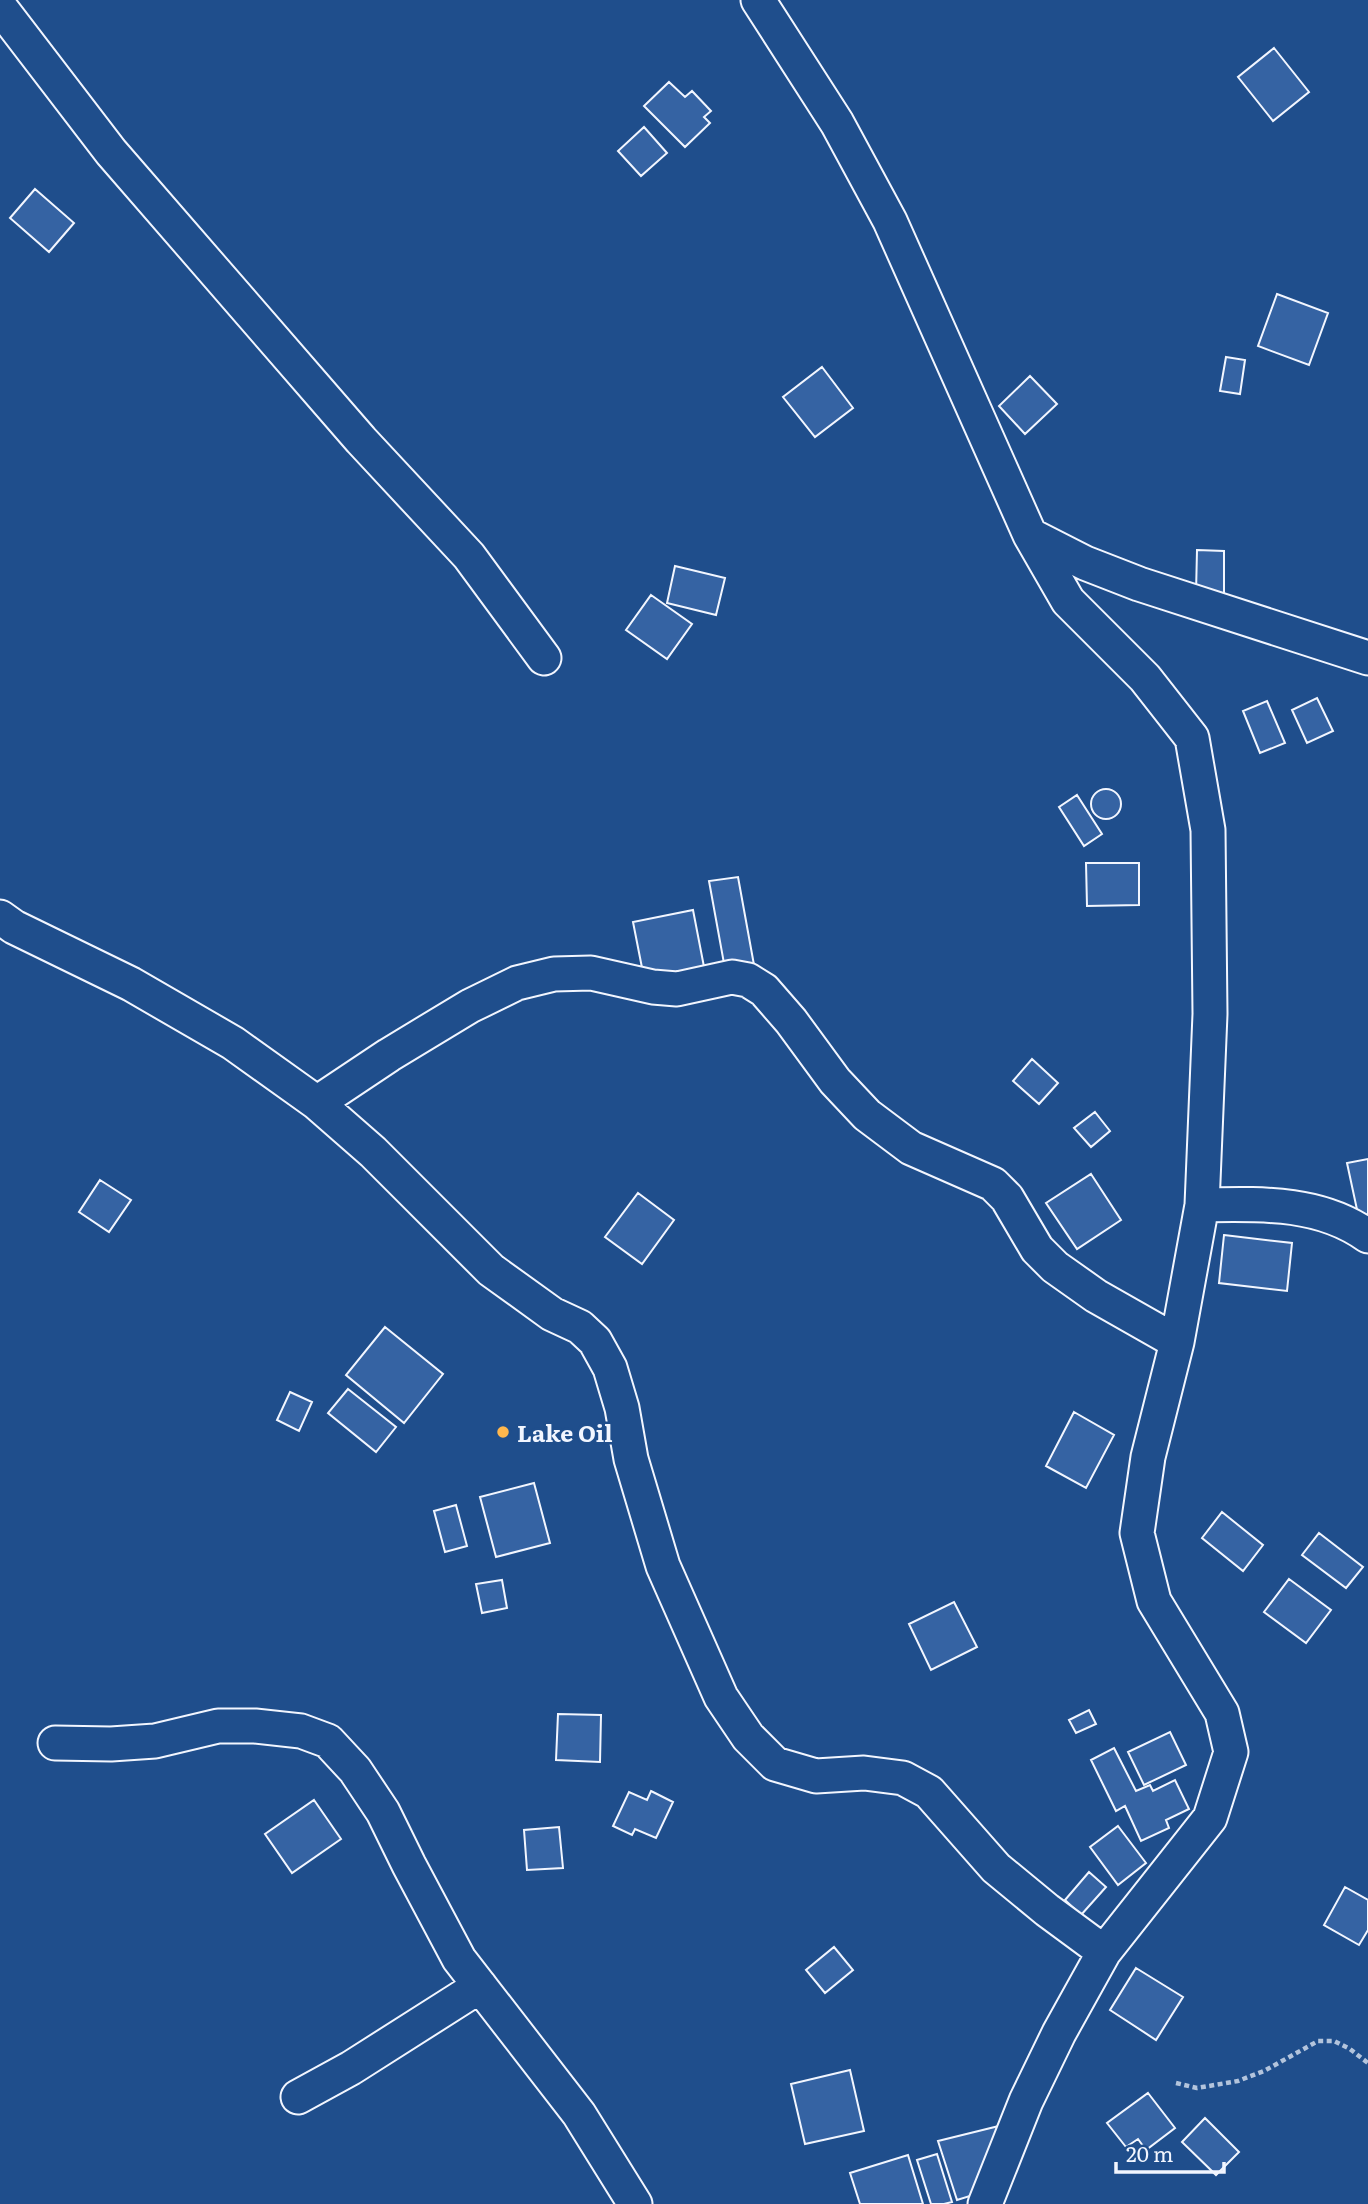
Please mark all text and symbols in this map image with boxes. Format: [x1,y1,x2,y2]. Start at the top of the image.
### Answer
place label: Lake Oil [517,1415,613,1449]
marker: Lake Oil [495,1424,511,1440]
scale bar [1116,2130,1224,2174]
text: 20 m [1126,2137,1173,2168]

